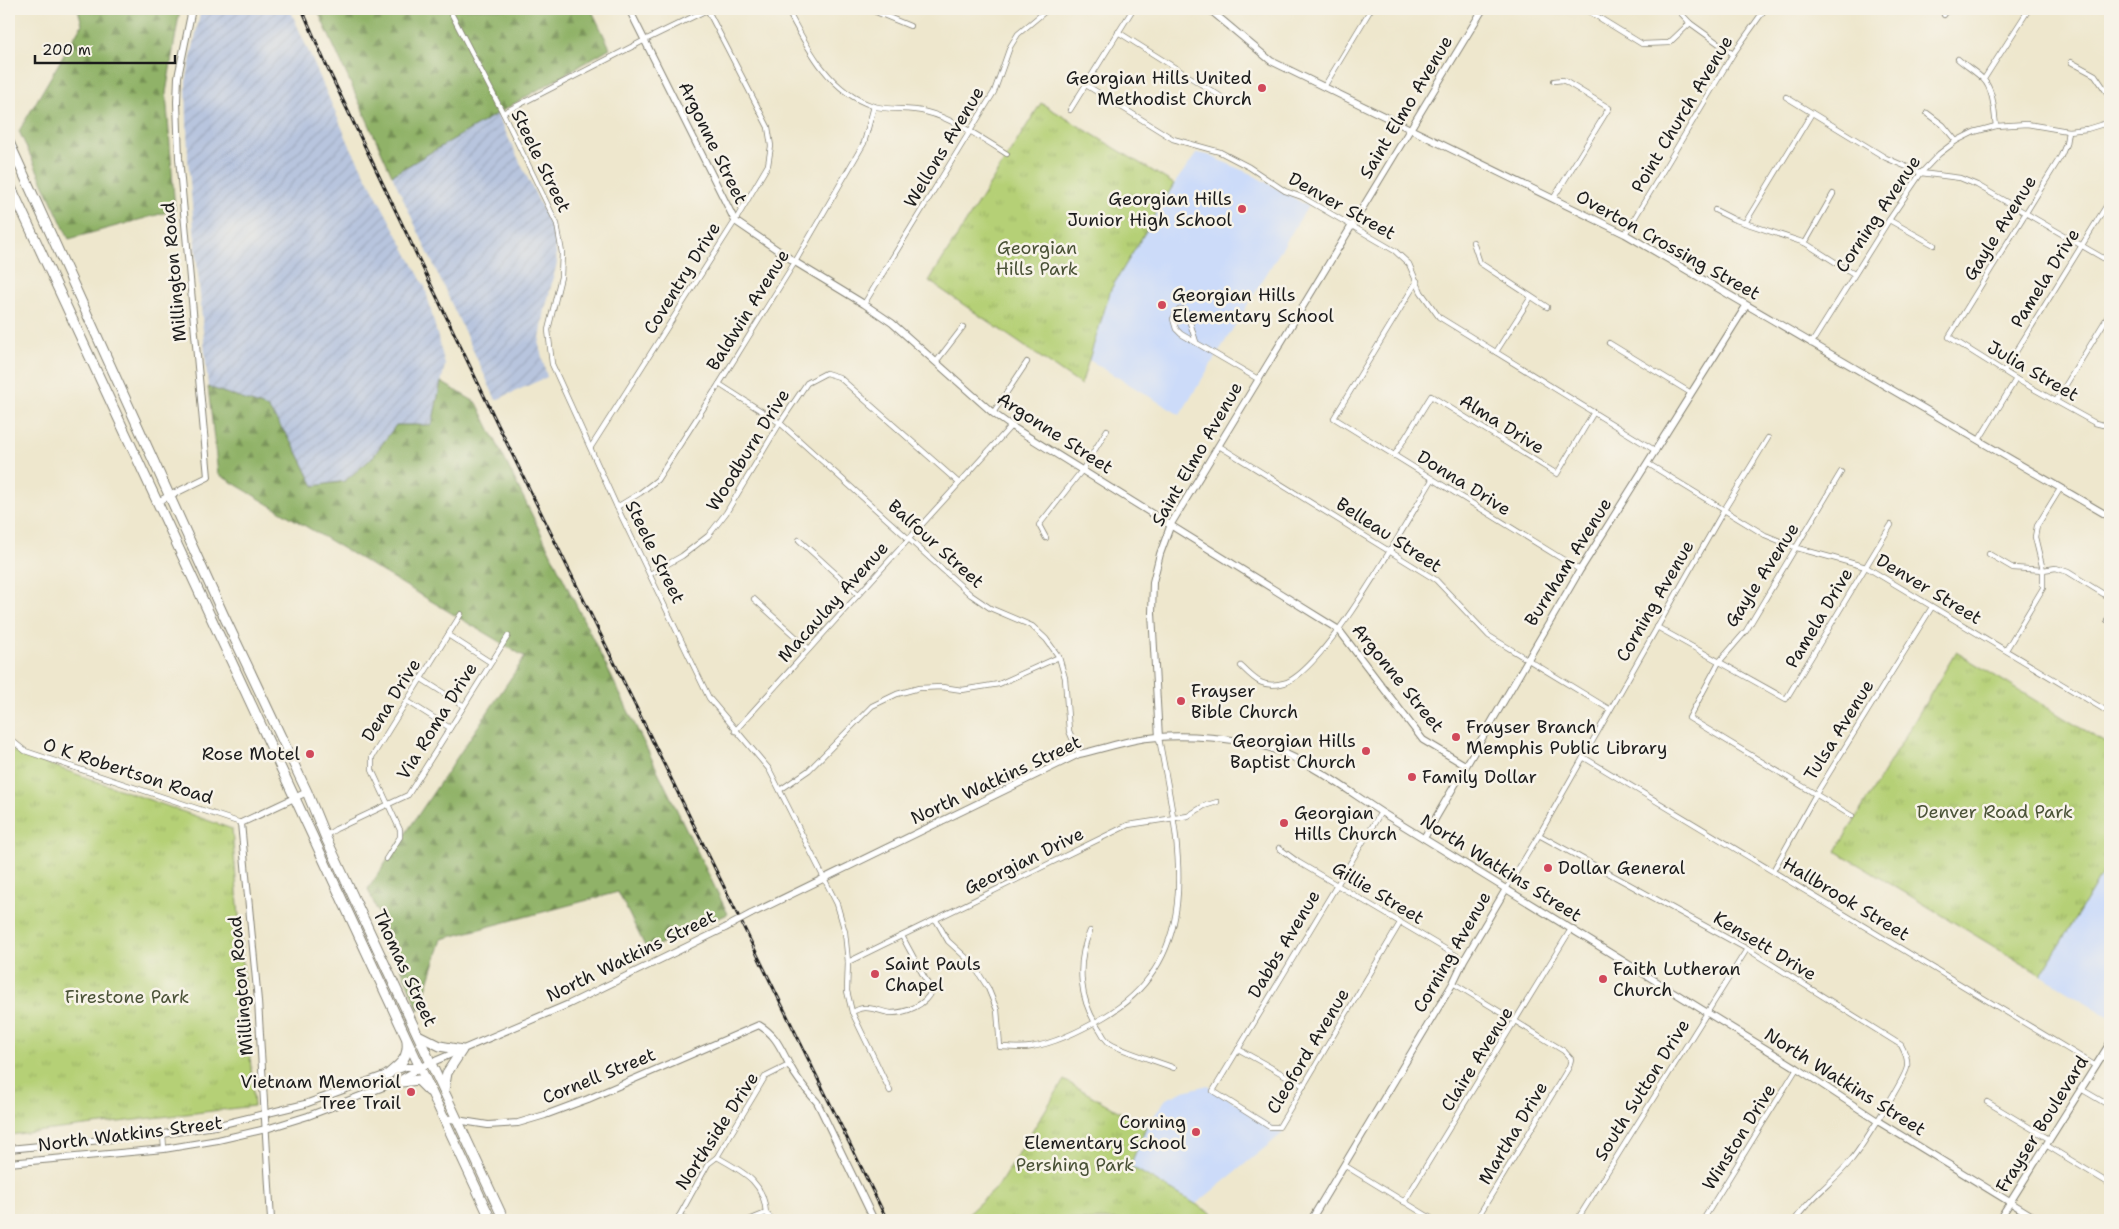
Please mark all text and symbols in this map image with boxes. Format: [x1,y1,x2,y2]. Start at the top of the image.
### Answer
street label: Saint Elmo Avenue [1354,31,1458,183]
street label: Point Church Avenue [1626,31,1738,197]
scale bar [35,32,175,64]
text: 200 m [42,40,91,60]
place label: Georgian Hills United Methodist Church [1066,66,1252,111]
street label: Argonne Street [673,78,753,208]
street label: Wellons Avenue [898,82,990,212]
marker: Georgian Hills United Methodist Church [1256,82,1268,94]
street label: Steele Street [506,105,576,217]
street label: Corning Avenue [1830,151,1926,277]
street label: Denver Street [1284,167,1400,245]
street label: Gayle Avenue [1958,171,2042,285]
street label: Overton Crossing Street [1572,184,1764,306]
place label: Georgian Hills Junior High School [1067,187,1233,232]
street label: Millington Road [156,201,192,343]
marker: Georgian Hills Junior High School [1236,203,1248,215]
street label: Coventry Drive [638,217,726,339]
street label: Pamela Drive [2005,224,2085,332]
park label: Georgian Hills Park [996,236,1078,281]
street label: Baldwin Avenue [701,245,795,375]
place label: Georgian Hills Elementary School [1172,283,1335,328]
marker: Georgian Hills Elementary School [1156,299,1168,311]
street label: Julia Street [1983,335,2083,407]
street label: Saint Elmo Avenue [1146,377,1248,531]
street label: Woodburn Drive [701,384,795,516]
street label: Argonne Street [992,387,1118,479]
street label: Alma Drive [1455,389,1549,459]
street label: Donna Drive [1413,445,1515,521]
street label: Belleau Street [1332,492,1447,578]
street label: Burnham Avenue [1519,493,1617,631]
street label: Balfour Street [883,494,989,594]
street label: Steele Street [620,496,690,608]
street label: Gayle Avenue [1719,518,1805,632]
street label: Macaulay Avenue [772,536,894,668]
street label: Corning Avenue [1611,536,1699,666]
street label: Denver Street [1872,548,1986,630]
street label: Pamela Drive [1780,563,1858,673]
street label: Argonne Street [1347,619,1449,738]
street label: Dena Drive [356,654,426,746]
street label: Via Roma Drive [391,658,483,784]
street label: Tulsa Avenue [1798,675,1880,785]
place label: Frayser Bible Church [1191,679,1298,724]
marker: Frayser Bible Church [1175,695,1187,707]
place label: Frayser Branch Memphis Public Library [1466,715,1667,760]
place label: Georgian Hills Baptist Church [1230,729,1356,774]
street label: North Watkins Street [907,730,1085,830]
marker: Frayser Branch Memphis Public Library [1450,731,1462,743]
street label: O K Robertson Road [40,732,216,810]
place label: Rose Motel [202,742,301,766]
marker: Georgian Hills Baptist Church [1360,745,1372,757]
marker: Rose Motel [304,748,316,760]
place label: Family Dollar [1422,765,1537,789]
marker: Family Dollar [1406,771,1418,783]
park label: Denver Road Park [1917,800,2073,824]
place label: Georgian Hills Church [1294,801,1397,846]
street label: North Watkins Street [1416,809,1586,927]
marker: Georgian Hills Church [1278,817,1290,829]
street label: Georgian Drive [960,822,1088,900]
street label: Hallbrook Street [1778,852,1914,946]
street label: Gillie Street [1328,856,1429,930]
place label: Dollar General [1558,856,1686,880]
marker: Dollar General [1542,862,1554,874]
street label: Dabbs Avenue [1242,885,1326,1003]
street label: Corning Avenue [1408,887,1496,1017]
street label: North Watkins Street [542,904,720,1008]
street label: Thomas Street [367,905,443,1031]
street label: Kensett Drive [1709,906,1821,986]
street label: Millington Road [223,915,259,1057]
place label: Saint Pauls Chapel [885,952,981,997]
place label: Faith Lutheran Church [1613,957,1741,1002]
marker: Saint Pauls Chapel [869,968,881,980]
marker: Faith Lutheran Church [1597,973,1609,985]
street label: Cleoford Avenue [1261,984,1355,1118]
park label: Firestone Park [65,985,189,1009]
street label: Claire Avenue [1435,1002,1519,1116]
street label: South Sutton Drive [1589,1015,1695,1165]
street label: North Watkins Street [1760,1023,1930,1141]
street label: Cornell Street [539,1042,659,1110]
street label: Frayser Boulevard [1990,1051,2094,1197]
street label: Northside Drive [670,1067,764,1195]
place label: Vietnam Memorial Tree Trail [240,1070,402,1115]
street label: Martha Drive [1473,1077,1553,1189]
street label: Winston Drive [1697,1079,1781,1195]
marker: Vietnam Memorial Tree Trail [405,1086,417,1098]
place label: Corning Elementary School [1024,1110,1187,1155]
street label: North Watkins Street [36,1111,224,1157]
marker: Corning Elementary School [1190,1126,1202,1138]
park label: Pershing Park [1016,1153,1134,1177]

